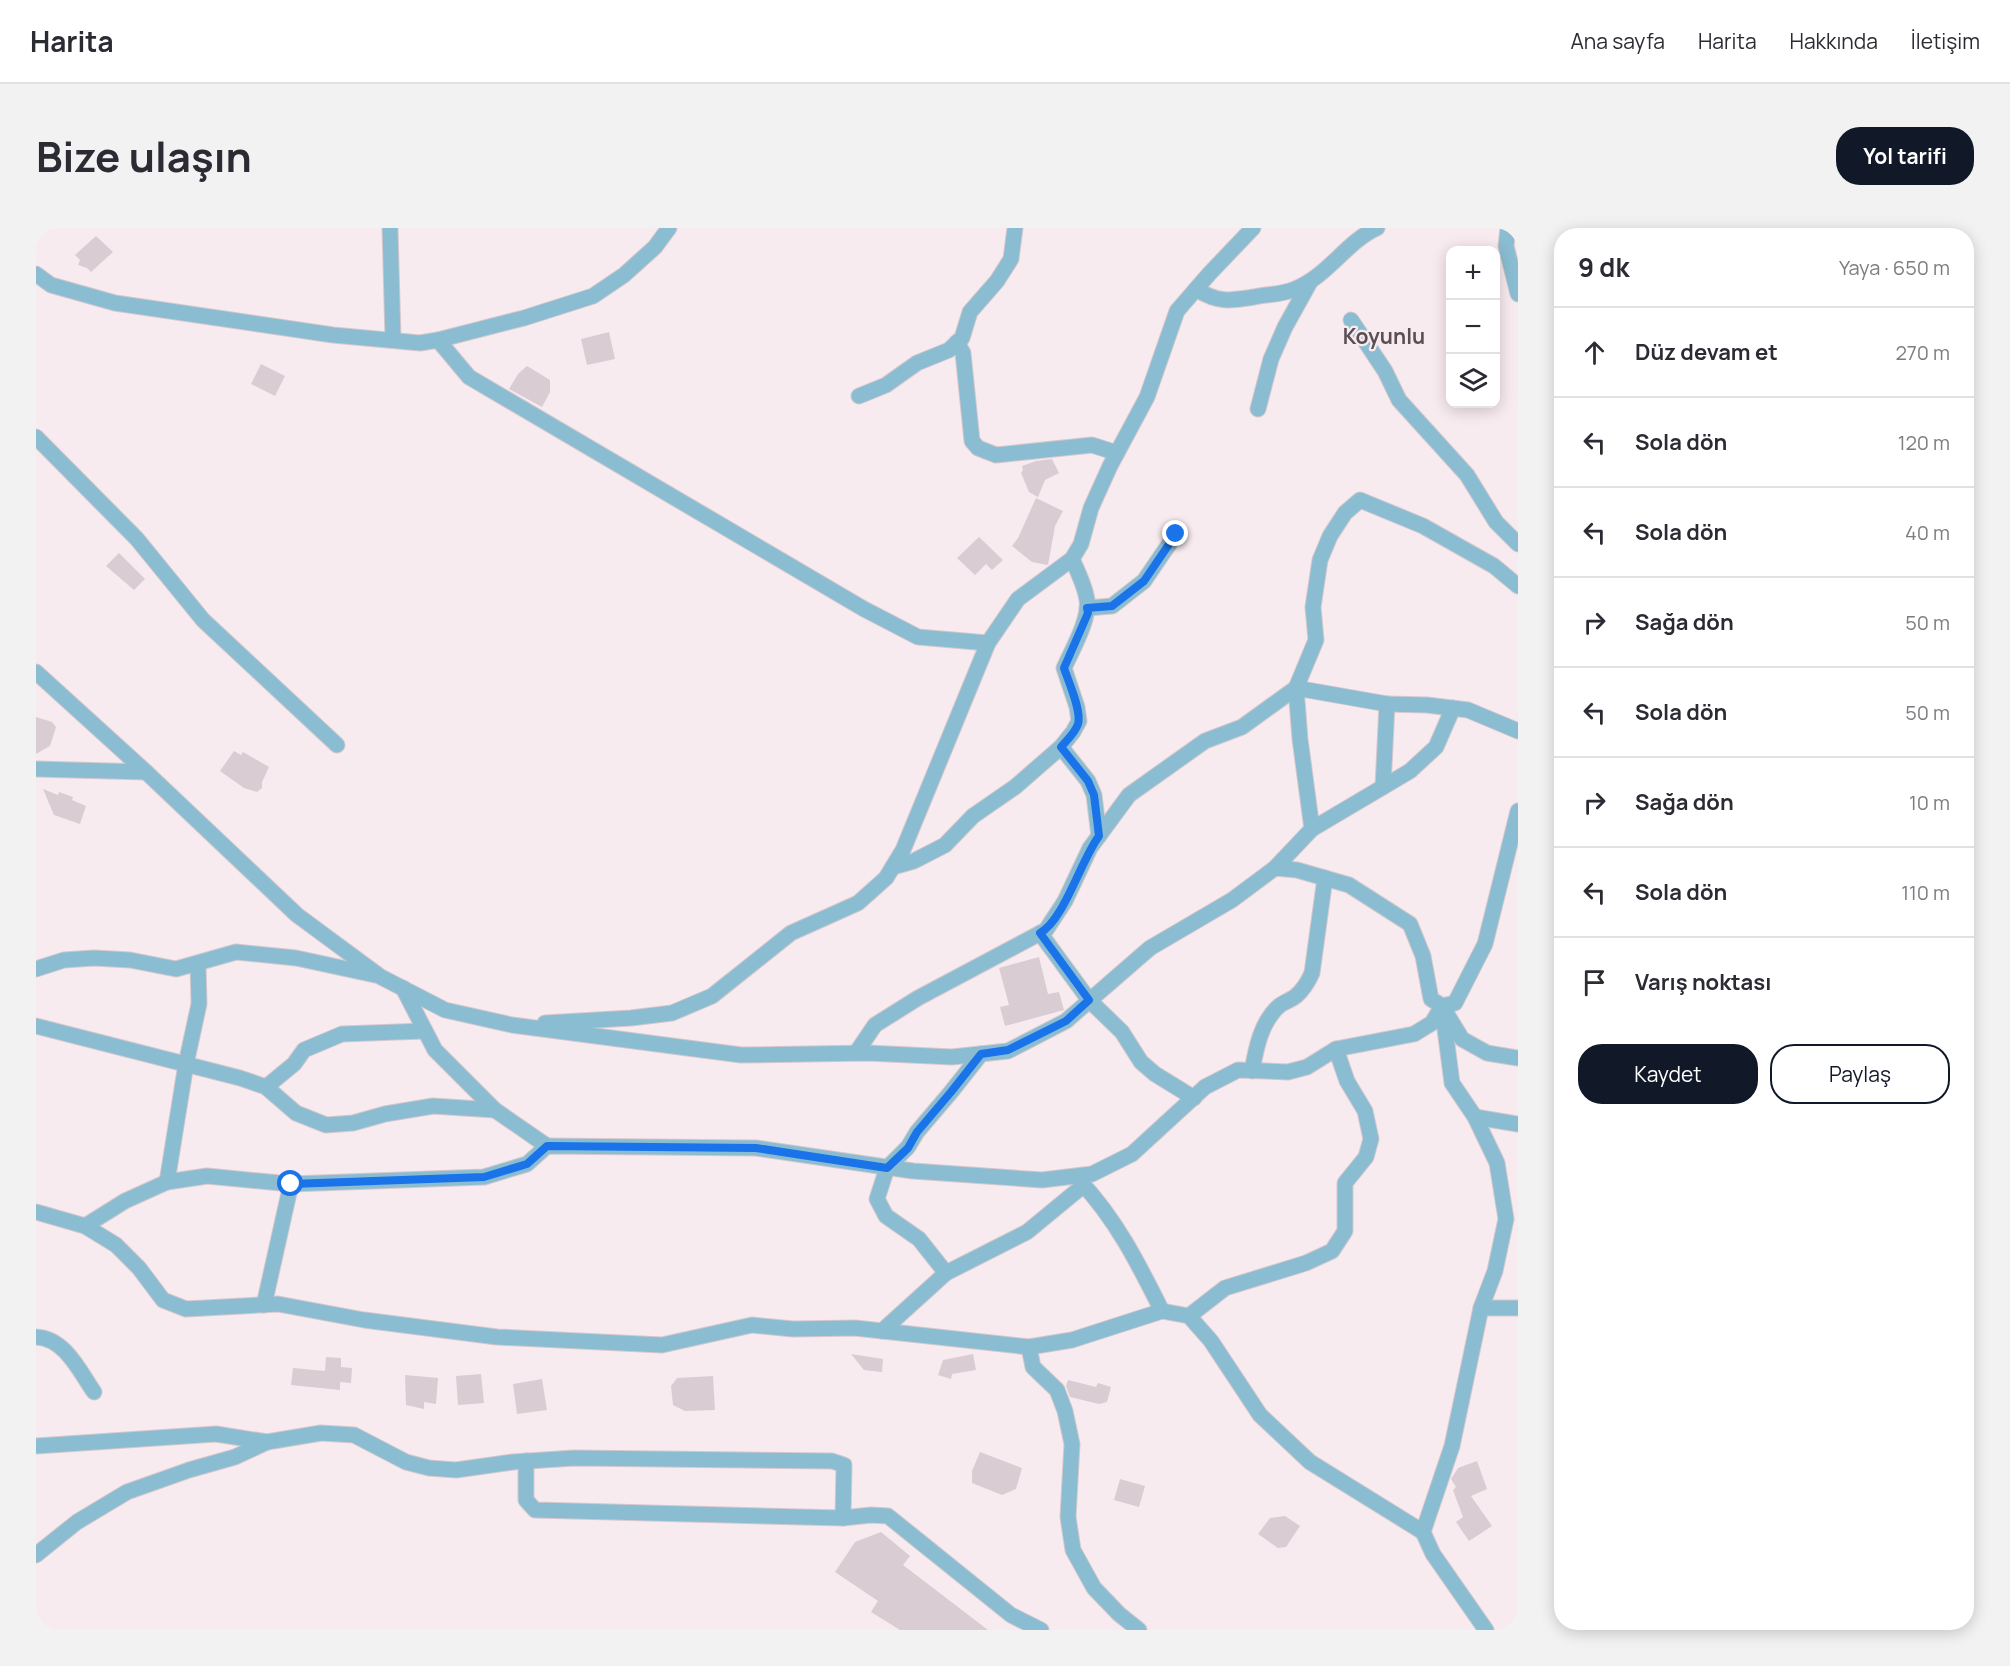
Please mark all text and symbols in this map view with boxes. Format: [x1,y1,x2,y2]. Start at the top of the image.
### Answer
text: Harita [30,22,114,60]
text: Ana sayfa [1571,27,1665,55]
text: Harita [1698,27,1757,55]
text: Hakkında [1790,27,1878,55]
text: İletişim [1911,27,1980,55]
text: Bize ulaşın [36,127,252,185]
button: Yol tarifi [1836,127,1974,185]
map controls [1446,246,1500,408]
button: + [1446,246,1500,300]
text: 9 dk [1578,249,1629,285]
text: Yaya · 650 m [1839,254,1950,281]
button: − [1446,300,1500,354]
district label: Koyunlu [1343,322,1425,350]
icon: ahead [1578,336,1611,369]
text: Düz devam et [1635,337,1778,367]
text: 270 m [1895,339,1950,366]
button: layers [1446,354,1500,408]
icon: left [1578,426,1611,459]
text: Sola dön [1635,427,1727,457]
text: 120 m [1898,429,1950,456]
icon: left [1578,516,1611,549]
text: Sola dön [1635,517,1727,547]
text: 40 m [1905,519,1950,546]
route end [1162,520,1188,546]
icon: right [1578,606,1611,639]
text: Sağa dön [1635,607,1734,637]
text: 50 m [1905,609,1950,636]
icon: left [1578,696,1611,729]
text: Sola dön [1635,697,1727,727]
text: 50 m [1905,699,1950,726]
icon: right [1578,786,1611,819]
text: Sağa dön [1635,787,1734,817]
text: 10 m [1909,789,1950,816]
icon: left [1578,876,1611,909]
text: Sola dön [1635,877,1727,907]
text: 110 m [1901,879,1950,906]
icon: arrive [1578,966,1611,999]
text: Varış noktası [1635,967,1771,997]
button: Kaydet [1578,1044,1758,1104]
button: Paylaş [1770,1044,1950,1104]
route start [277,1170,303,1196]

